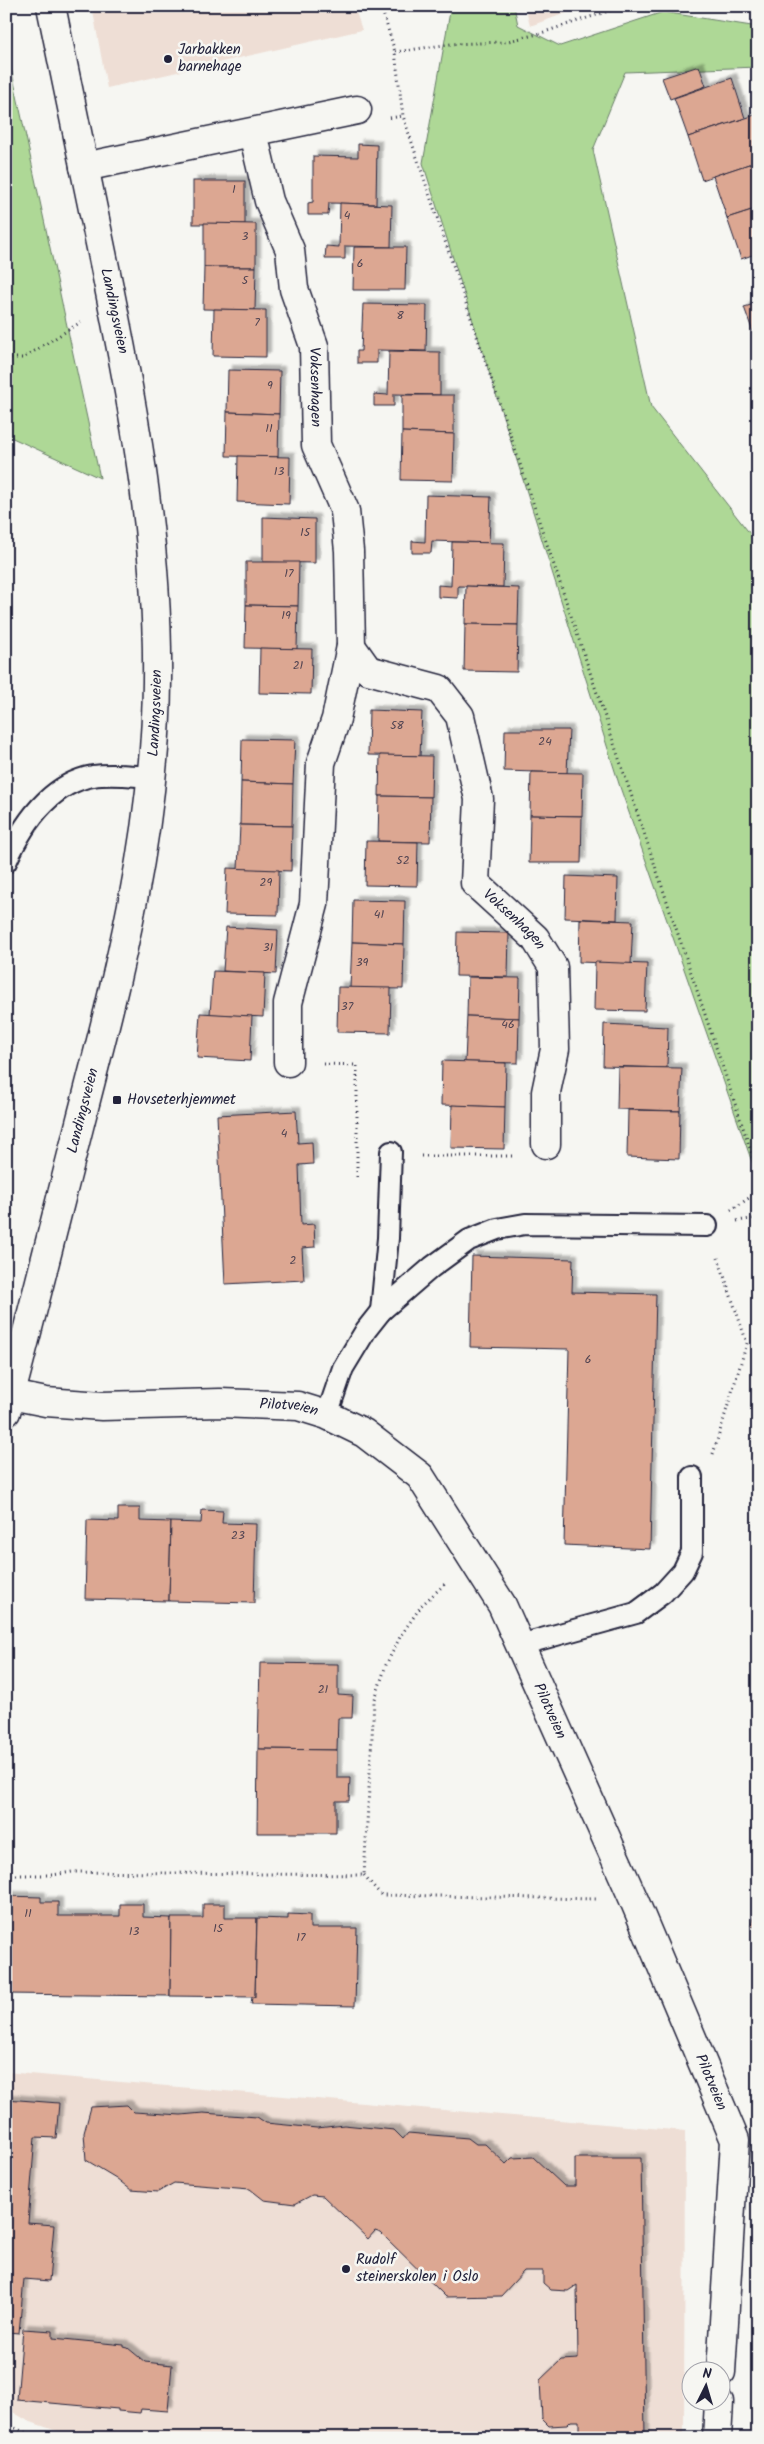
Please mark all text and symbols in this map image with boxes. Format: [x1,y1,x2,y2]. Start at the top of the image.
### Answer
place label: Jarbakken barnehage [178,38,242,79]
marker: Jarbakken barnehage [162,53,174,65]
house number: 1 [232,180,236,199]
house number: 4 [344,206,351,225]
house number: 3 [242,227,249,246]
house number: 6 [357,254,363,273]
street label: Landingsveien [93,266,135,356]
house number: 5 [242,271,250,290]
house number: 8 [396,306,404,325]
house number: 7 [254,313,260,332]
street label: Voksenhagen [302,347,328,427]
house number: 9 [267,376,273,395]
house number: 11 [265,419,273,438]
house number: 13 [274,462,284,481]
house number: 15 [300,523,312,542]
house number: 17 [284,564,294,583]
house number: 19 [281,606,291,625]
house number: 21 [293,656,304,675]
street label: Landingsveien [142,669,169,758]
house number: 58 [390,716,405,735]
house number: 24 [538,732,552,751]
house number: 52 [396,851,410,870]
house number: 29 [260,873,273,892]
street label: Voksenhagen [477,883,552,955]
house number: 41 [374,905,384,924]
house number: 31 [263,938,274,957]
house number: 39 [356,953,368,972]
house number: 37 [341,997,354,1016]
house number: 46 [501,1015,515,1034]
street label: Landingsveien [61,1066,106,1156]
place label: Hovseterhjemmet [127,1088,236,1112]
marker: Hovseterhjemmet [111,1094,123,1106]
house number: 4 [281,1124,288,1143]
house number: 2 [290,1251,297,1270]
house number: 6 [585,1350,591,1369]
street label: Pilotveien [259,1393,321,1424]
house number: 23 [231,1526,245,1545]
street label: Pilotveien [526,1679,573,1743]
house number: 21 [318,1680,329,1699]
house number: 11 [24,1904,32,1923]
house number: 15 [213,1919,225,1938]
house number: 13 [129,1922,139,1941]
house number: 17 [296,1928,306,1947]
street label: Pilotveien [688,2050,733,2114]
place label: Rudolf steinerskolen i Oslo [356,2248,479,2289]
marker: Rudolf steinerskolen i Oslo [340,2263,352,2275]
north arrow [682,2362,732,2412]
text: N [702,2363,713,2385]

